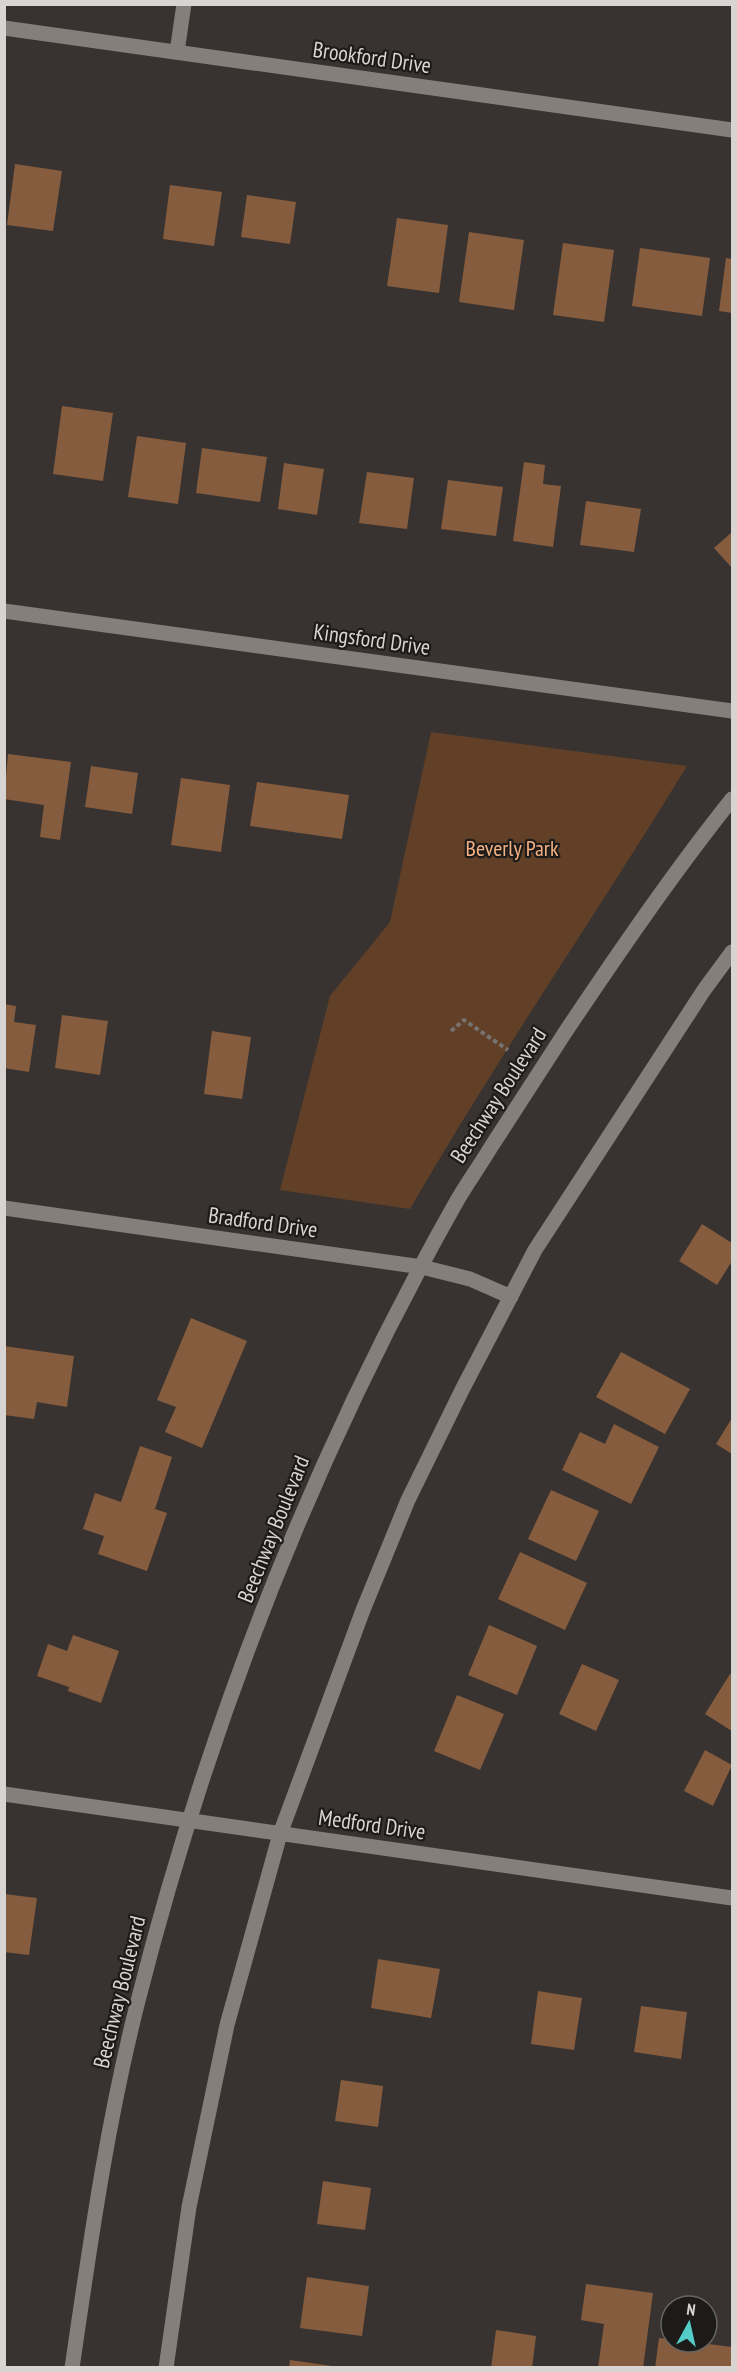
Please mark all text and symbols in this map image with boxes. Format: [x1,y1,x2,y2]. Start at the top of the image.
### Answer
street label: Brookford Drive [311,35,433,79]
street label: Kingsford Drive [312,617,432,661]
park label: Beverly Park [466,834,559,862]
street label: Beechway Boulevard [444,1022,552,1168]
street label: Bradford Drive [207,1200,319,1244]
street label: Beechway Boulevard [231,1451,315,1607]
street label: Medford Drive [317,1803,427,1845]
street label: Beechway Boulevard [87,1913,151,2071]
north arrow [659,2294,719,2354]
text: N [685,2299,697,2320]

